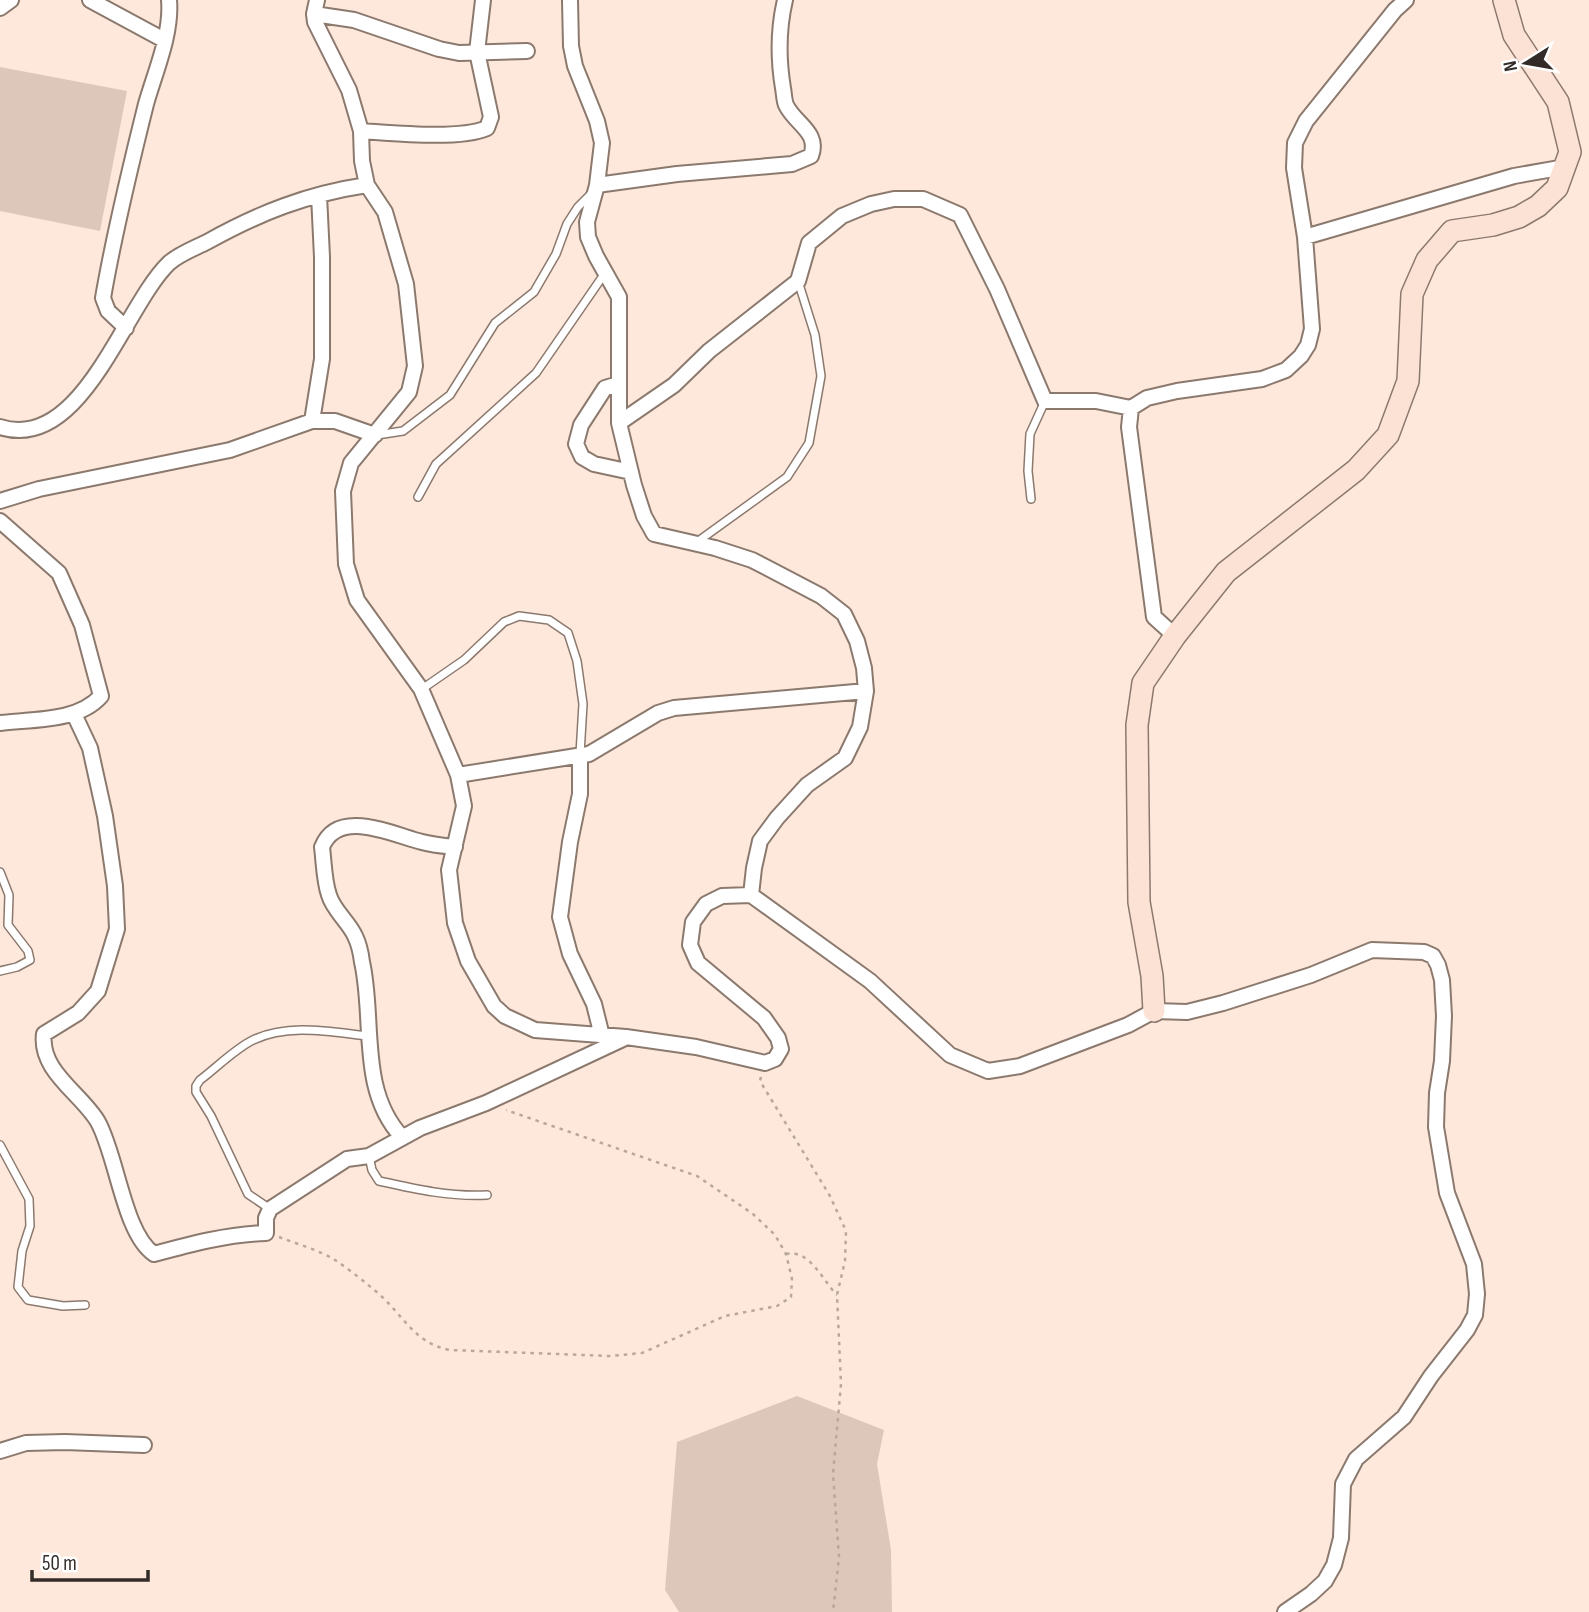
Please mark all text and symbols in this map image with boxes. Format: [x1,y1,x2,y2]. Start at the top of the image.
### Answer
north arrow [1491,28,1561,98]
text: N [1499,59,1523,73]
scale bar [32,1538,147,1582]
text: 50 m [42,1551,77,1576]

